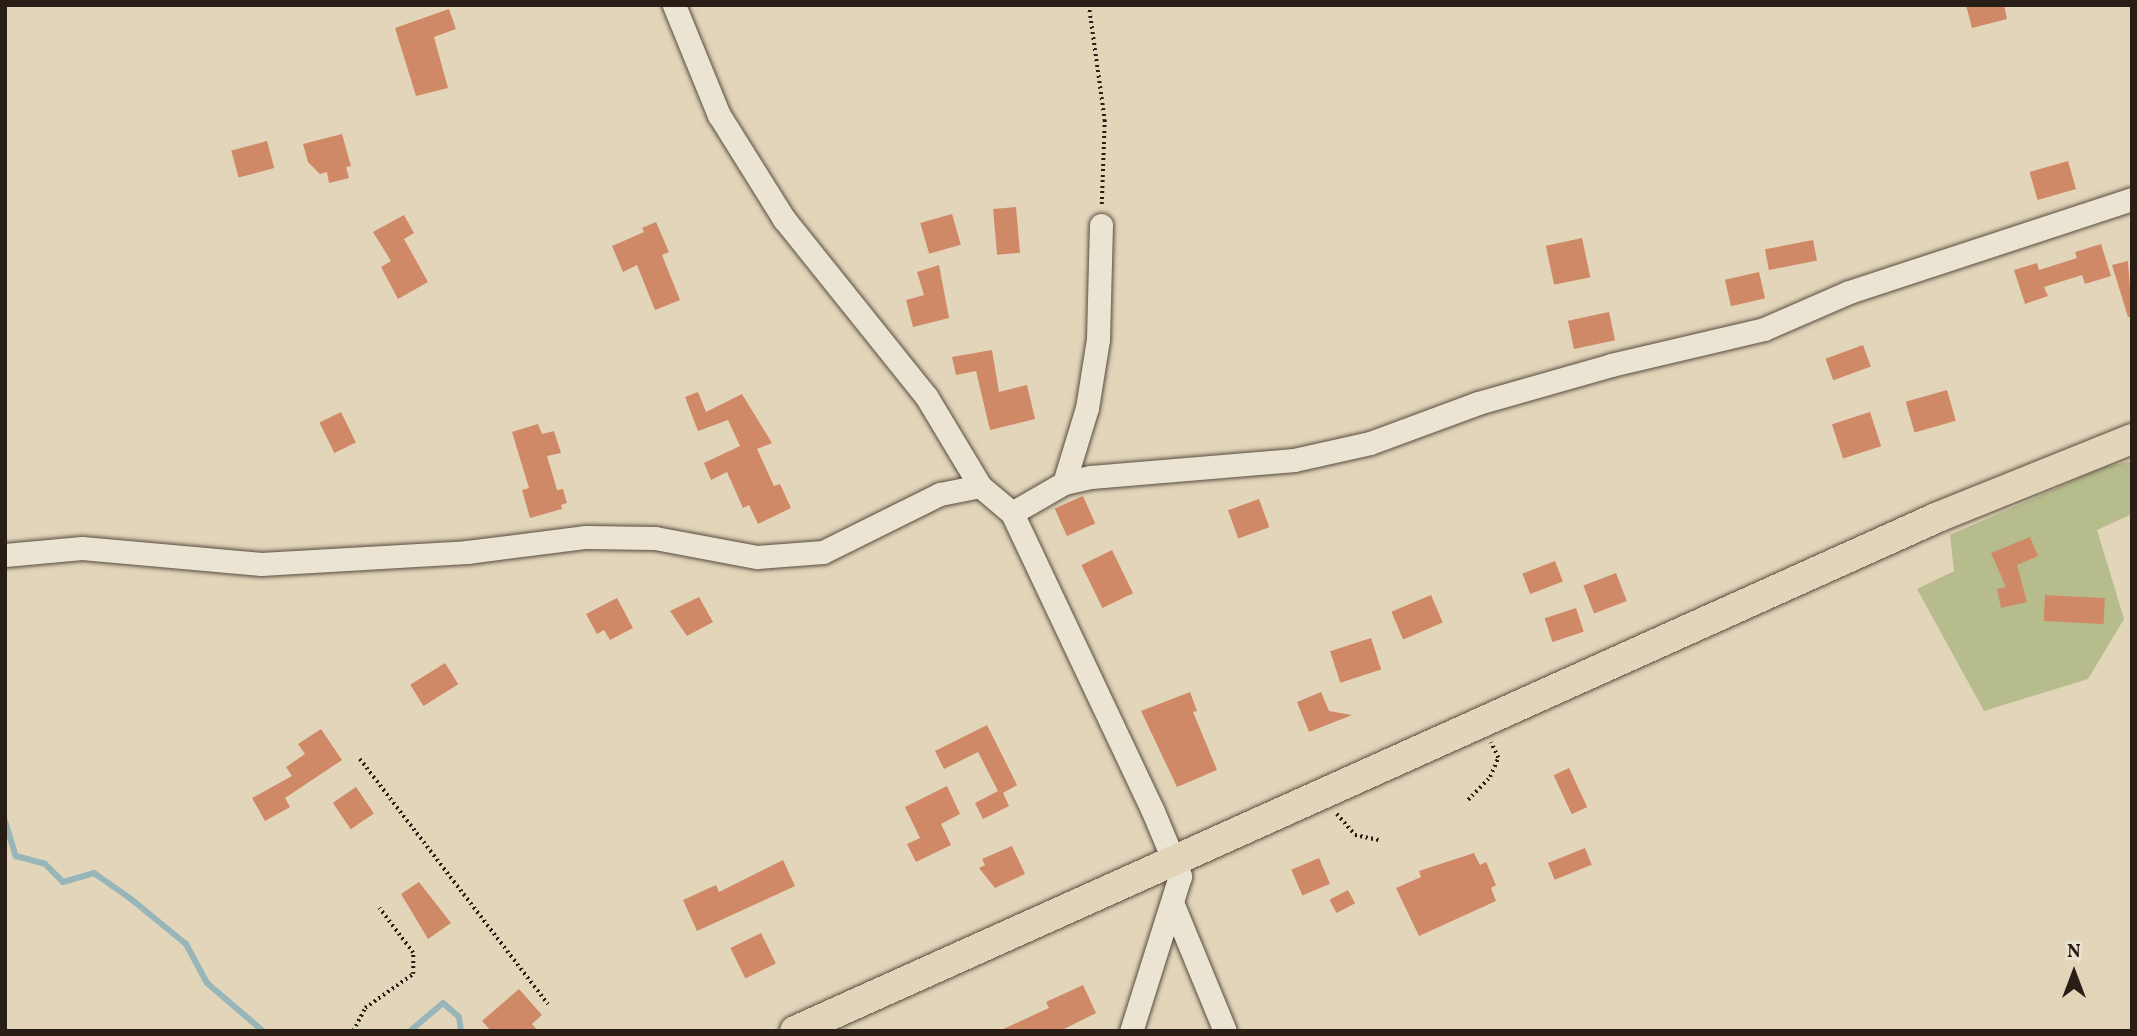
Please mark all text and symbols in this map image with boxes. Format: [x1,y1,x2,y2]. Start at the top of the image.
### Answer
north arrow [2039,938,2109,1008]
text: N [2067,939,2081,965]

